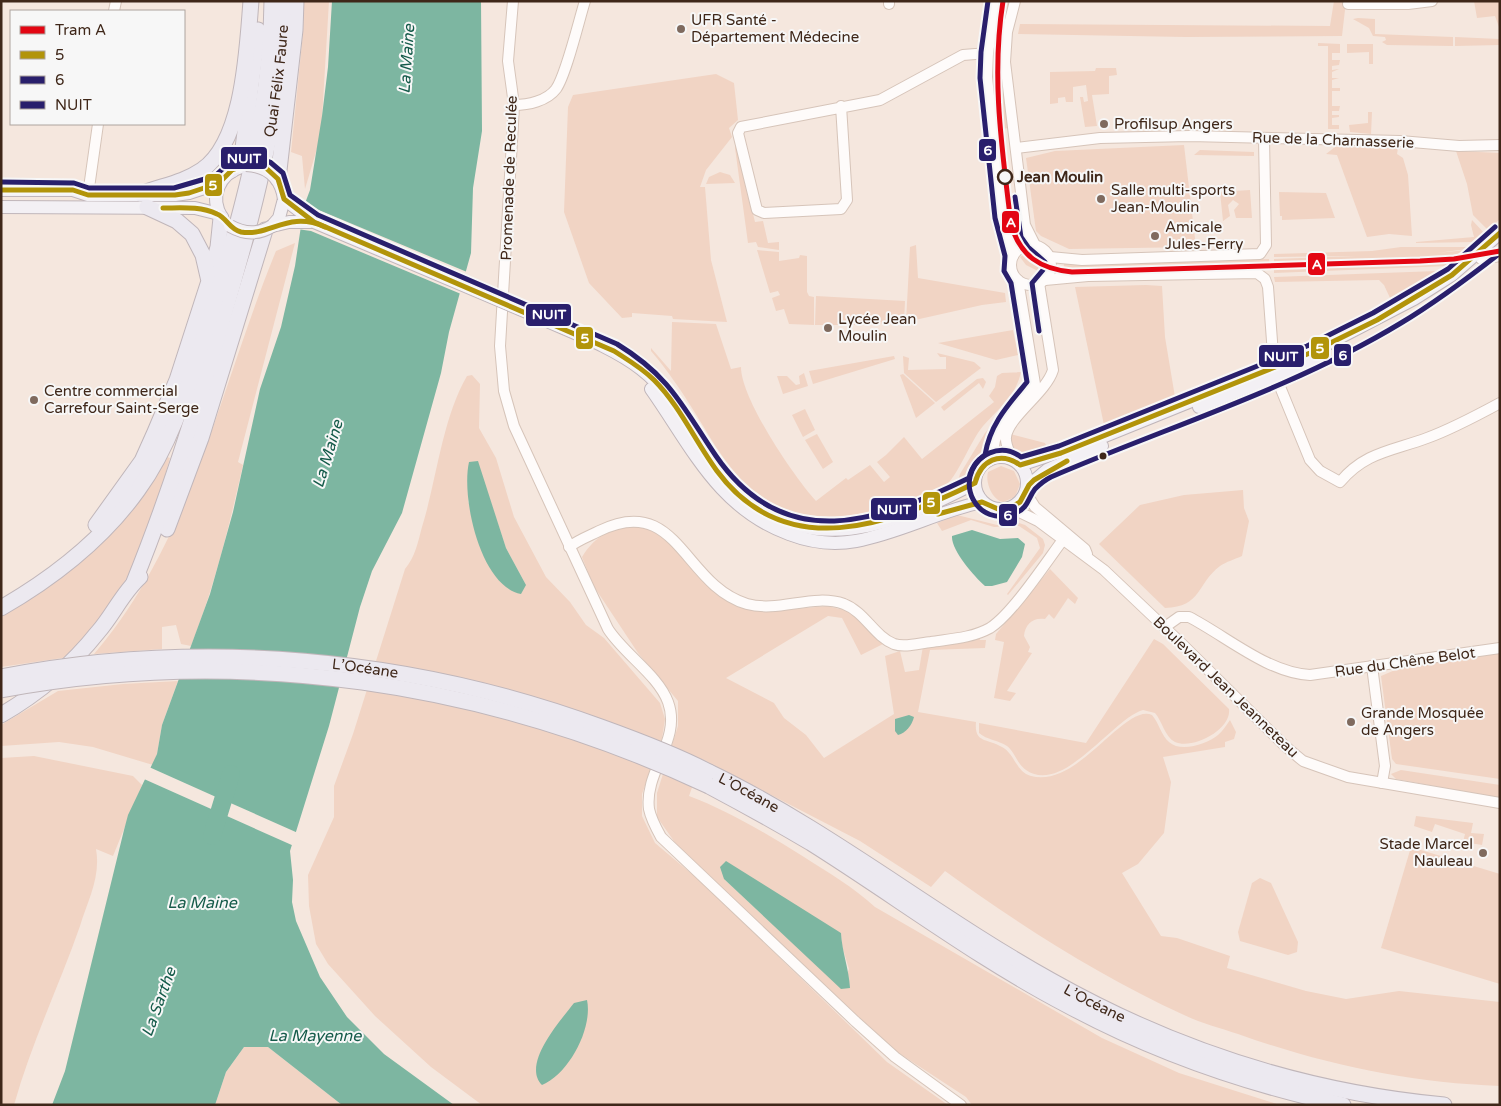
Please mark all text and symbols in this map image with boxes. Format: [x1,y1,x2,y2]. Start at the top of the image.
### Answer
legend [10,10,185,125]
place label: UFR Santé - Département Médecine [691,11,859,46]
text: Tram A [55,21,106,39]
water label: La Maine [395,23,419,94]
marker: UFR Santé - Département Médecine [675,23,687,35]
street label: Quai Félix Faure [260,24,292,139]
text: 5 [55,46,64,64]
text: 6 [55,71,64,89]
street label: Promenade de Reculée [497,95,521,261]
text: NUIT [55,96,92,114]
place label: Profilsup Angers [1114,115,1233,133]
marker: Profilsup Angers [1098,118,1110,130]
street label: Rue de la Charnasserie [1252,128,1414,152]
line badge: 6 [978,138,997,162]
text: 6 [984,142,993,159]
line badge: NUIT [220,146,268,170]
text: NUIT [227,150,262,167]
place label: Jean Moulin [1016,168,1103,186]
marker: Jean Moulin [997,169,1013,185]
line badge: 5 [204,173,223,197]
text: 5 [209,177,218,194]
place label: Salle multi-sports Jean-Moulin [1111,181,1235,216]
marker: Salle multi-sports Jean-Moulin [1095,193,1107,205]
line badge: A [1001,210,1020,234]
text: A [1006,214,1017,231]
place label: Amicale Jules-Ferry [1165,218,1243,253]
marker: Amicale Jules-Ferry [1149,230,1161,242]
line badge: A [1307,252,1326,276]
text: A [1312,256,1323,273]
line badge: NUIT [525,303,572,327]
text: NUIT [532,306,567,323]
place label: Lycée Jean Moulin [838,310,916,345]
marker: Lycée Jean Moulin [822,322,834,334]
line badge: 5 [575,326,594,350]
text: 5 [581,330,590,347]
line badge: 5 [1310,336,1330,360]
text: 5 [1316,340,1325,357]
line badge: 6 [1333,343,1352,367]
line badge: NUIT [1258,344,1305,368]
text: 6 [1339,347,1348,364]
text: NUIT [1264,348,1299,365]
place label: Centre commercial Carrefour Saint-Serge [44,382,199,417]
marker: Centre commercial Carrefour Saint-Serge [28,394,40,406]
water label: La Maine [308,417,348,490]
unlabelled marker [1098,451,1108,461]
line badge: 5 [922,491,941,515]
text: 5 [927,494,936,511]
line badge: NUIT [870,497,918,521]
text: NUIT [877,501,912,518]
line badge: 6 [998,503,1018,527]
text: 6 [1004,507,1013,524]
street label: Boulevard Jean Jeanneteau [1150,613,1302,761]
street label: Rue du Chêne Belot [1334,643,1477,681]
street label: L’Océane [331,655,400,682]
place label: Grande Mosquée de Angers [1361,704,1484,739]
marker: Grande Mosquée de Angers [1345,716,1357,728]
street label: L’Océane [715,769,783,817]
place label: Stade Marcel Nauleau [1379,835,1473,870]
marker: Stade Marcel Nauleau [1477,847,1489,859]
water label: La Maine [167,893,238,913]
water label: La Sarthe [137,964,181,1039]
street label: L’Océane [1061,980,1128,1026]
water label: La Mayenne [269,1026,362,1046]

